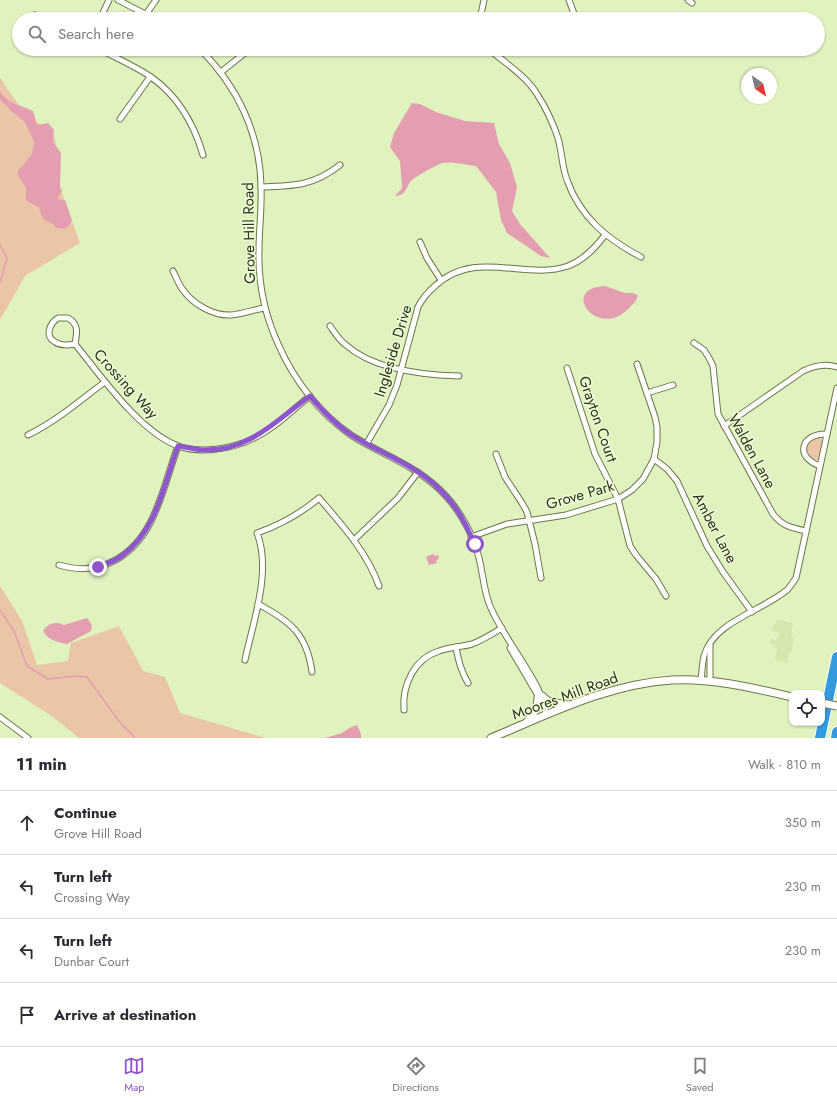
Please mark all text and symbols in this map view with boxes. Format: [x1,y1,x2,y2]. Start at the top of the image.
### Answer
search box [12,12,825,56]
icon: search [26,23,48,45]
text: Search here [58,23,134,45]
north arrow [741,68,777,104]
street label: Grove Hill Road [237,182,261,284]
street label: Ingleside Drive [369,302,418,400]
street label: Crossing Way [89,344,164,424]
street label: Grayton Court [573,373,623,465]
street label: Walden Lane [722,410,782,493]
street label: Grove Park [543,475,617,515]
street label: Amber Lane [687,489,743,567]
route start [466,535,484,553]
route end [89,558,107,576]
street label: Moores Mill Road [509,667,621,725]
map controls [789,690,825,726]
button: locate [789,690,825,726]
text: 11 min [16,752,67,776]
text: Walk · 810 m [748,755,821,774]
text: Continue [54,802,117,824]
icon: ahead [16,812,38,834]
text: 350 m [785,813,821,832]
text: Grove Hill Road [54,824,142,843]
text: Turn left [54,866,112,888]
icon: left [16,876,38,898]
text: 230 m [785,877,821,896]
text: Crossing Way [54,888,130,907]
text: Turn left [54,930,112,952]
icon: left [16,940,38,962]
text: 230 m [785,941,821,960]
text: Dunbar Court [54,952,129,971]
icon: arrive [16,1004,38,1026]
text: Arrive at destination [54,1004,196,1026]
tab: Map [123,1055,145,1095]
tab: Directions [392,1055,439,1095]
tab: Saved [686,1055,714,1095]

